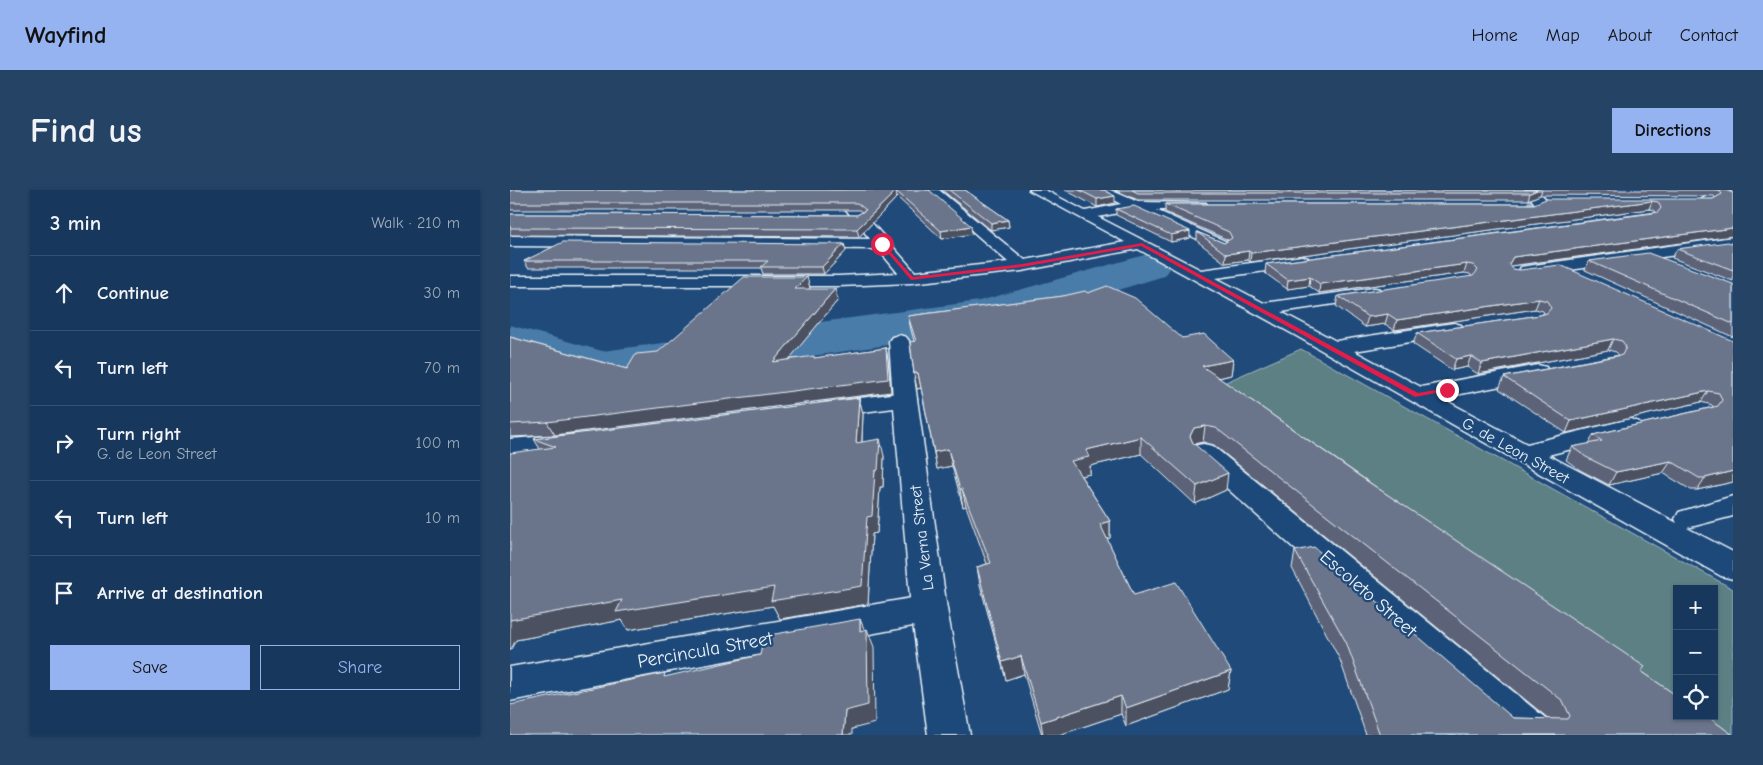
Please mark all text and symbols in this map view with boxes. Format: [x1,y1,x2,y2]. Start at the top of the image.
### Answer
text: Wayfind [25,21,106,49]
text: Home [1471,25,1518,46]
text: Map [1546,25,1580,46]
text: About [1608,25,1652,46]
text: Contact [1680,25,1738,46]
button: Directions [1612,108,1733,153]
text: Find us [30,110,142,151]
text: 3 min [50,211,101,235]
text: Walk · 210 m [371,214,460,232]
route start [871,233,894,256]
icon: ahead [50,279,78,307]
text: Continue [97,282,169,304]
text: 30 m [424,284,460,302]
icon: left [50,354,78,382]
text: Turn left [97,357,168,379]
text: 70 m [424,359,460,377]
route end [1436,379,1459,402]
street label: G. de Leon Street [1459,414,1573,488]
text: Turn right [97,423,181,445]
icon: right [50,429,78,457]
text: 100 m [416,434,460,452]
text: G. de Leon Street [97,445,217,463]
street label: La Verna Street [907,484,937,591]
icon: left [50,504,78,532]
text: Turn left [97,507,168,529]
text: 10 m [425,509,460,527]
street label: Escoleto Street [1315,546,1422,642]
icon: arrive [50,579,78,607]
text: Arrive at destination [97,582,263,604]
map controls [1673,585,1718,720]
button: + [1673,585,1718,630]
street label: Percincula Street [636,627,775,673]
button: − [1673,630,1718,675]
button: Save [50,645,250,690]
button: Share [260,645,460,690]
button: locate [1673,675,1718,720]

